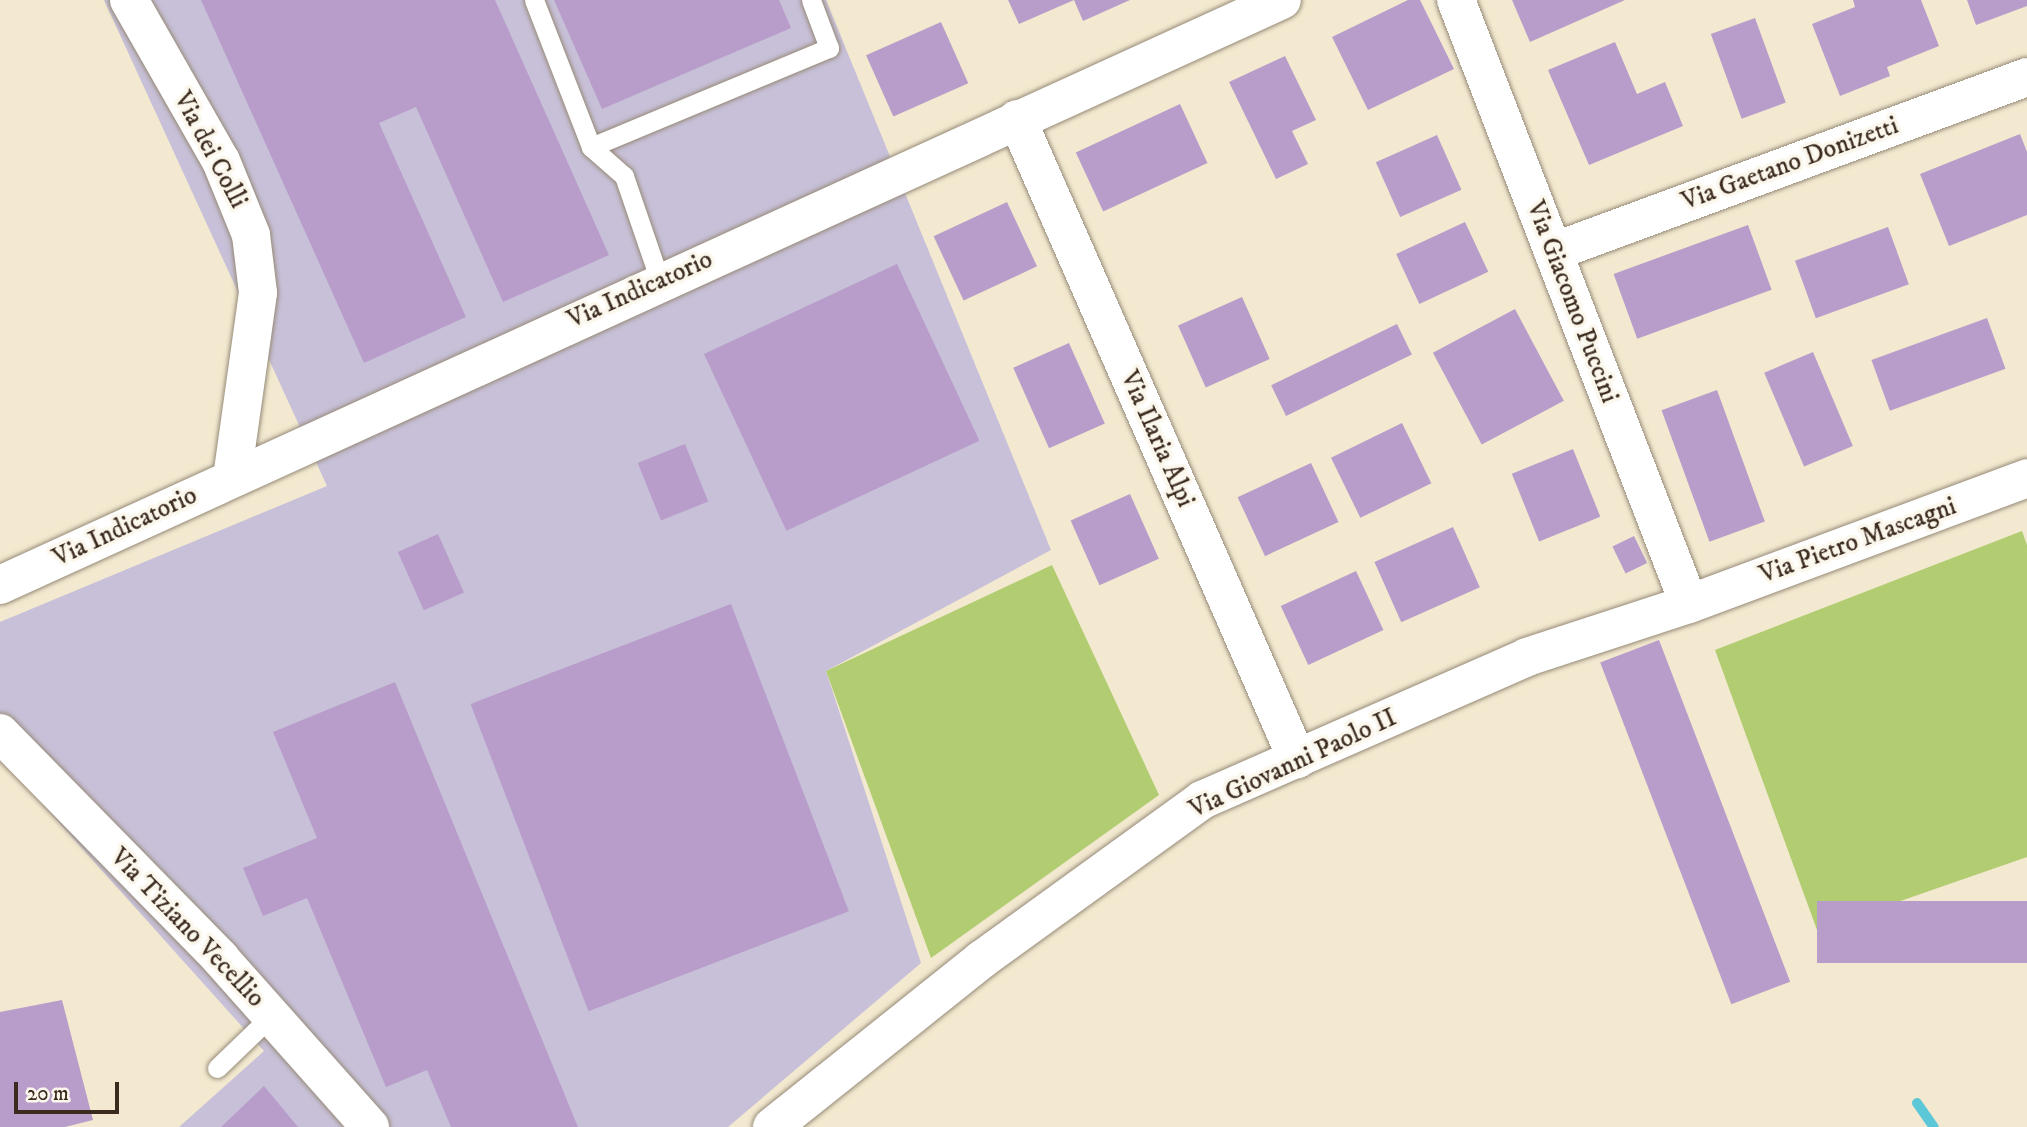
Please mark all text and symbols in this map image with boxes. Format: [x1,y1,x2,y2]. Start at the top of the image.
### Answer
street label: Via dei Colli [166,86,254,214]
street label: Via Gaetano Donizetti [1677,110,1903,218]
street label: Via Giacomo Puccini [1519,196,1625,408]
street label: Via Indicatorio [563,244,717,336]
street label: Via Ilaria Alpi [1113,366,1201,512]
street label: Via Indicatorio [48,480,202,574]
street label: Via Pietro Mascagni [1755,491,1961,591]
street label: Via Giovanni Paolo II [1184,702,1402,826]
street label: Via Tiziano Vecellio [103,842,271,1014]
scale bar [18,1068,122,1112]
text: 20 m [27,1081,69,1107]

